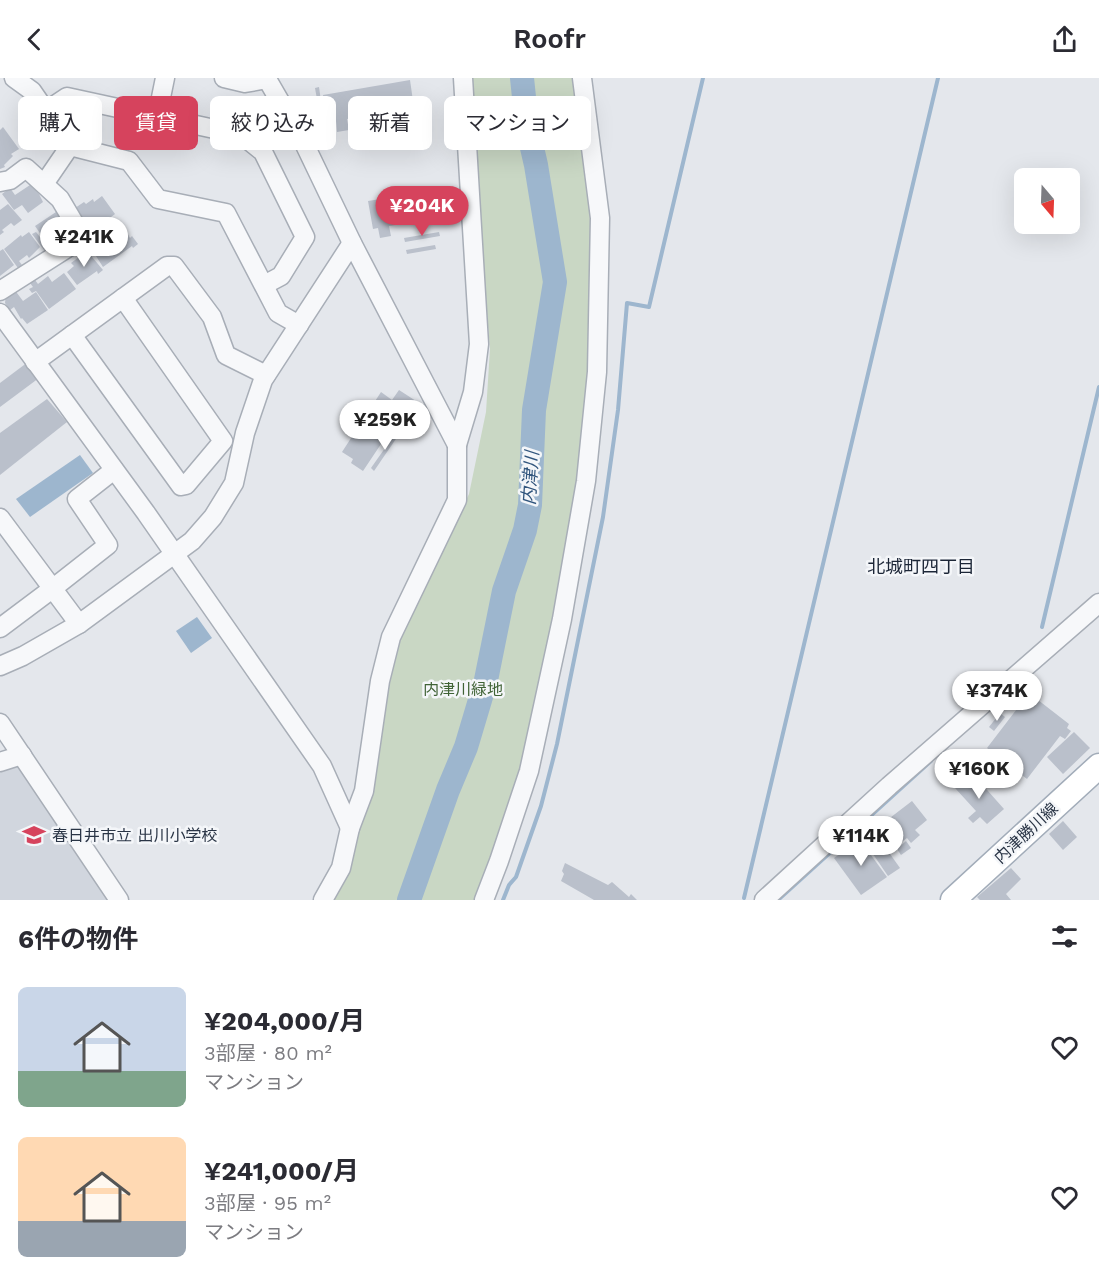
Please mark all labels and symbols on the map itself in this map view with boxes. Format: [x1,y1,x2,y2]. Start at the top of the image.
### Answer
north arrow [1014,168,1080,234]
pin: ¥204K [380,186,464,237]
pin: ¥241K [42,217,126,268]
pin: ¥259K [343,400,427,451]
water label: 内津川 [518,448,542,506]
district label: 北城町四丁目 [867,556,975,577]
pin: ¥374K [955,671,1039,722]
park label: 内津川緑地 [423,680,503,699]
pin: ¥160K [937,749,1021,800]
street label: 内津勝川線 [990,799,1062,867]
pin: ¥114K [819,816,903,867]
school or university icon: 春日井市立 出川小学校 [21,822,47,848]
place label: 春日井市立 出川小学校 [52,826,217,845]

